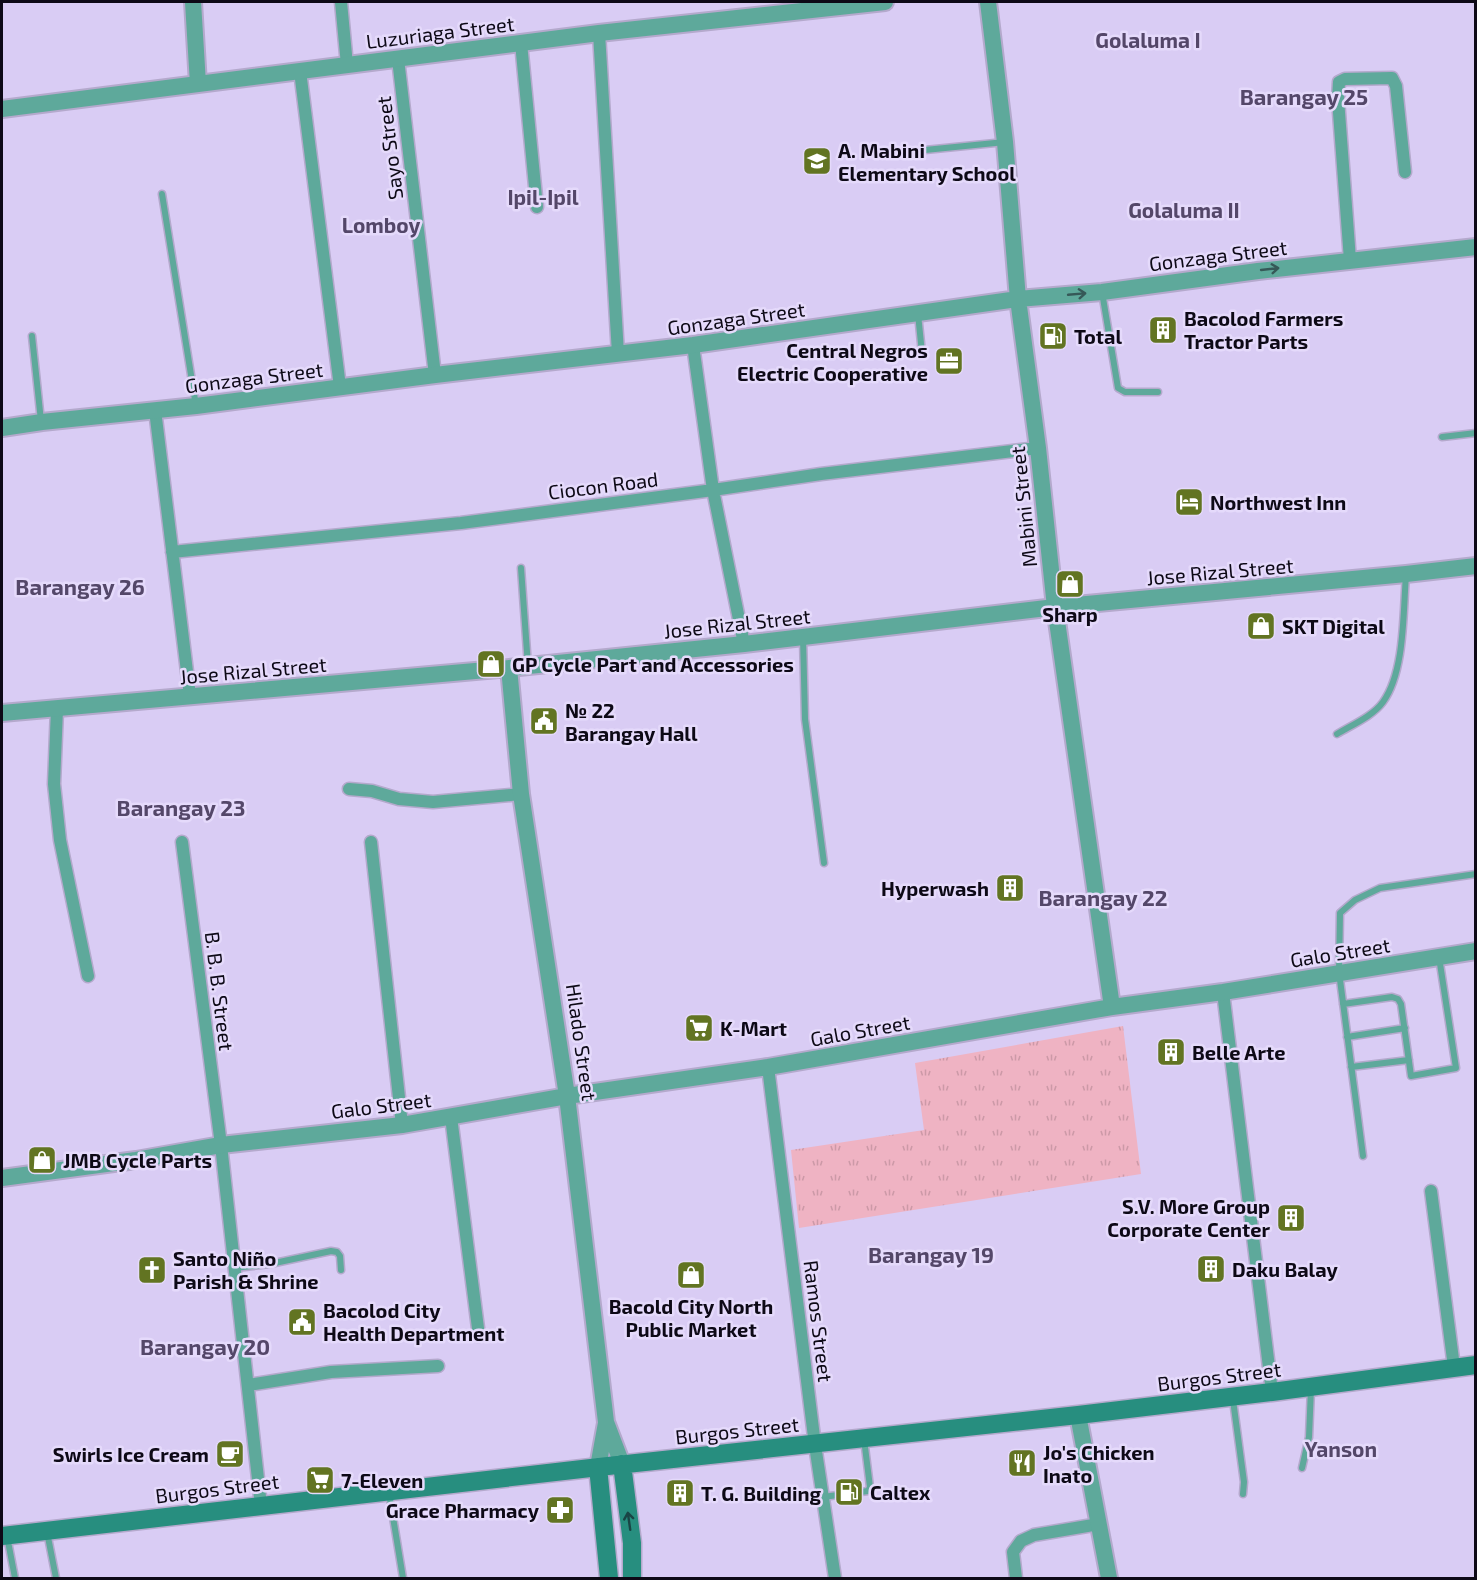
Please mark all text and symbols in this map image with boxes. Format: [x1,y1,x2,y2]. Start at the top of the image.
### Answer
street label: Luzuriaga Street [364,11,516,53]
district label: Golaluma I [1095,27,1201,52]
district label: Barangay 25 [1240,83,1368,110]
street label: Sayo Street [371,95,407,201]
place label: A. Mabini Elementary School [838,138,1016,186]
school or university icon: A. Mabini Elementary School [801,145,833,177]
district label: Ipil-Ipil [507,184,579,209]
district label: Golaluma II [1128,197,1240,222]
district label: Lomboy [342,212,420,238]
street label: Gonzaga Street [1148,235,1289,275]
one-way arrow [1260,263,1280,274]
one-way arrow [1066,288,1086,299]
street label: Gonzaga Street [666,296,807,340]
place label: Bacolod Farmers Tractor Parts [1184,306,1343,353]
building icon: Bacolod Farmers Tractor Parts [1147,314,1179,346]
fuel station icon: Total [1037,320,1069,352]
place label: Total [1074,324,1122,348]
place label: Central Negros Electric Cooperative [737,338,928,385]
office icon: Central Negros Electric Cooperative [933,345,965,377]
street label: Gonzaga Street [184,357,325,397]
street label: Mabini Street [1005,445,1041,569]
street label: Ciocon Road [547,466,659,504]
hotel icon: Northwest Inn [1173,486,1205,518]
place label: Northwest Inn [1210,490,1346,514]
street label: Jose Rizal Street [1145,553,1295,589]
shop icon: Sharp [1054,568,1086,600]
district label: Barangay 26 [15,573,145,600]
place label: Sharp [1042,602,1098,626]
street label: Jose Rizal Street [662,603,812,643]
shop icon: SKT Digital [1245,610,1277,642]
place label: SKT Digital [1282,614,1385,638]
shop icon: GP Cycle Part and Accessories [475,648,507,680]
street label: Jose Rizal Street [178,652,328,688]
place label: GP Cycle Part and Accessories [512,652,794,677]
place label: № 22 Barangay Hall [565,698,698,746]
public building icon: № 22 Barangay Hall [528,705,560,737]
district label: Barangay 23 [117,794,245,821]
building icon: Hyperwash [994,872,1026,904]
place label: Hyperwash [881,876,989,901]
district label: Barangay 22 [1038,884,1168,911]
street label: B. B. B. Street [201,930,239,1052]
street label: Galo Street [1288,932,1392,972]
street label: Hilado Street [562,982,602,1103]
street label: Galo Street [808,1009,912,1051]
supermarket icon: K-Mart [683,1012,715,1044]
place label: K-Mart [720,1016,787,1040]
building icon: Belle Arte [1155,1036,1187,1068]
place label: Belle Arte [1192,1040,1285,1064]
street label: Galo Street [329,1087,433,1123]
shop icon: JMB Cycle Parts [26,1144,58,1176]
place label: JMB Cycle Parts [63,1148,212,1173]
place label: S.V. More Group Corporate Center [1107,1194,1270,1241]
building icon: S.V. More Group Corporate Center [1275,1202,1307,1234]
district label: Barangay 19 [868,1241,994,1268]
place label: Santo Niño Parish & Shrine [173,1246,318,1293]
building icon: Daku Balay [1195,1253,1227,1285]
church icon: Santo Niño Parish & Shrine [136,1254,168,1286]
place label: Daku Balay [1232,1257,1338,1282]
shop icon: Bacold City North Public Market [675,1259,707,1291]
street label: Ramos Street [800,1259,838,1384]
place label: Bacold City North Public Market [609,1294,773,1341]
place label: Bacolod City Health Department [323,1298,505,1345]
public building icon: Bacolod City Health Department [286,1306,318,1338]
district label: Barangay 20 [140,1333,270,1360]
street label: Burgos Street [1156,1356,1283,1395]
street label: Burgos Street [674,1412,800,1448]
district label: Yanson [1305,1436,1377,1461]
cafe icon: Swirls Ice Cream [214,1438,246,1470]
place label: Jo's Chicken Inato [1043,1440,1155,1487]
place label: Swirls Ice Cream [53,1442,209,1466]
restaurant icon: Jo's Chicken Inato [1006,1447,1038,1479]
supermarket icon: 7-Eleven [304,1464,336,1496]
street label: Burgos Street [154,1468,281,1507]
place label: 7-Eleven [341,1468,423,1492]
fuel station icon: Caltex [833,1476,865,1508]
building icon: T. G. Building [664,1477,696,1509]
place label: Caltex [870,1480,931,1504]
place label: T. G. Building [701,1481,822,1505]
pharmacy icon: Grace Pharmacy [544,1494,576,1526]
place label: Grace Pharmacy [386,1498,540,1523]
one-way arrow [624,1512,635,1532]

